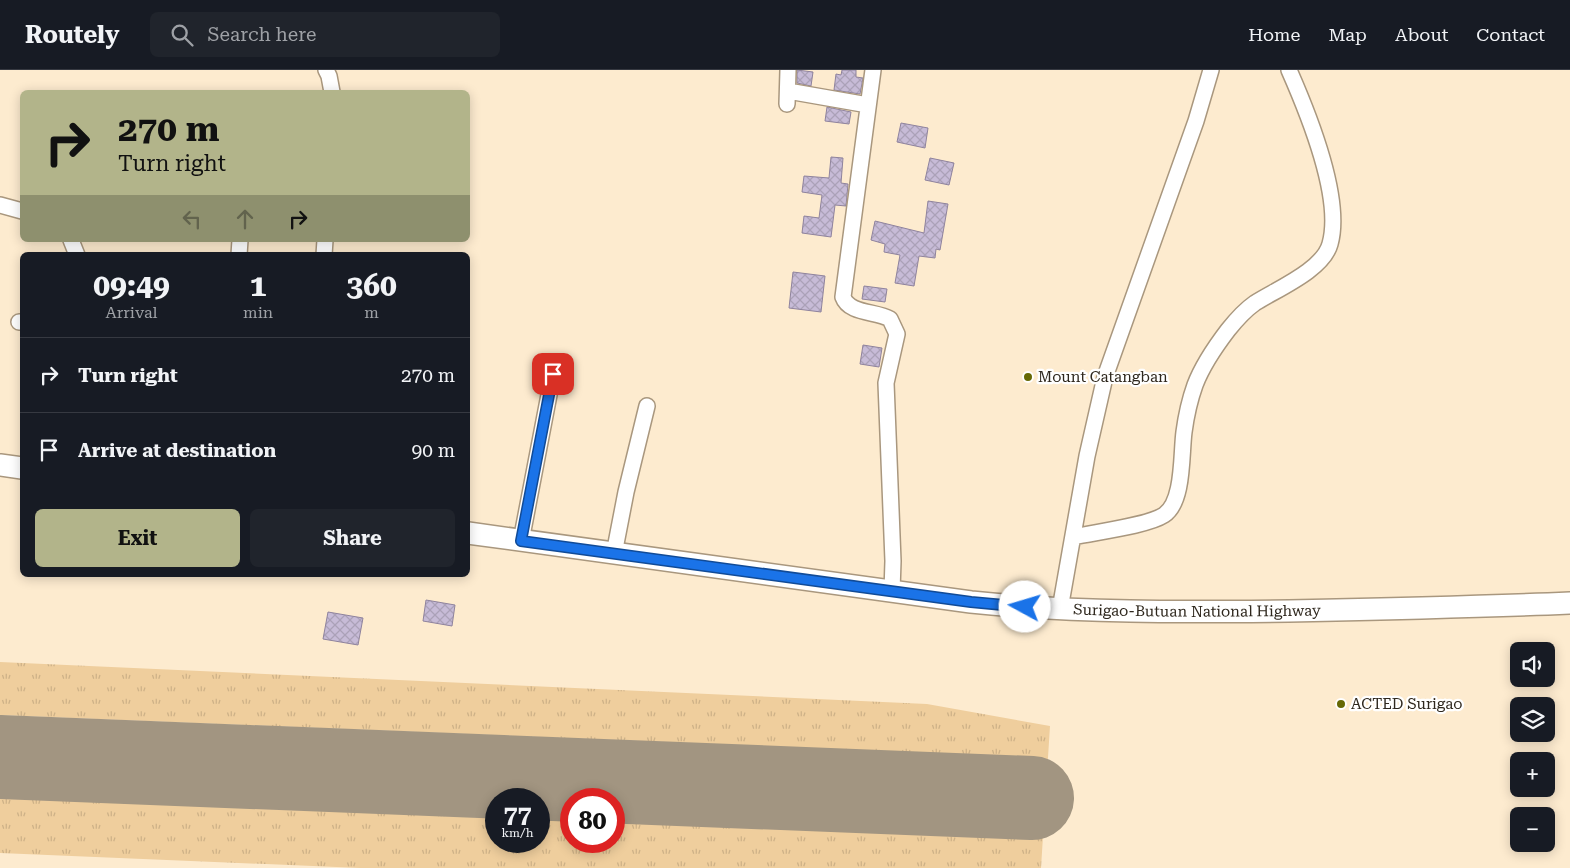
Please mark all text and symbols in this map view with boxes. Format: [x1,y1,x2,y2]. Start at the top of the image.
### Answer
search box [150,12,500,57]
text: Routely [25,21,120,49]
icon: search [168,21,196,49]
text: Search here [208,23,316,46]
text: Home [1248,24,1300,45]
text: Map [1328,24,1367,45]
text: About [1395,24,1448,45]
text: Contact [1476,24,1545,45]
text: 270 m [118,109,219,150]
icon: right [35,110,100,175]
text: Turn right [118,151,226,176]
icon: left [178,205,206,233]
icon: ahead [231,205,259,233]
icon: right [284,205,312,233]
text: 09:49 [93,268,170,303]
text: 1 [250,268,266,303]
text: 360 [346,268,397,303]
text: Arrival [106,303,158,322]
text: min [243,303,273,322]
text: m [364,303,379,322]
pin [532,353,574,395]
icon: arrive [539,360,567,388]
icon: right [35,361,63,389]
text: Turn right [78,364,178,387]
text: 270 m [401,364,455,387]
place label: Mount Catangban [1038,368,1168,386]
marker: Mount Catangban [1022,371,1034,383]
icon: arrive [35,436,63,464]
text: Arrive at destination [78,439,276,462]
text: 90 m [412,439,455,462]
button: Exit [35,509,240,567]
button: Share [250,509,455,567]
position arrow [998,580,1050,632]
street label: Surigao-Butuan National Highway [1073,600,1321,621]
map controls [1510,642,1555,852]
button: sound [1510,642,1555,687]
place label: ACTED Surigao [1351,695,1462,713]
button: layers [1510,697,1555,742]
marker: ACTED Surigao [1335,698,1347,710]
button: + [1510,752,1555,797]
speed limit sign: 80 [560,788,625,853]
text: 77 [503,800,532,829]
button: − [1510,807,1555,852]
text: km/h [501,826,534,840]

